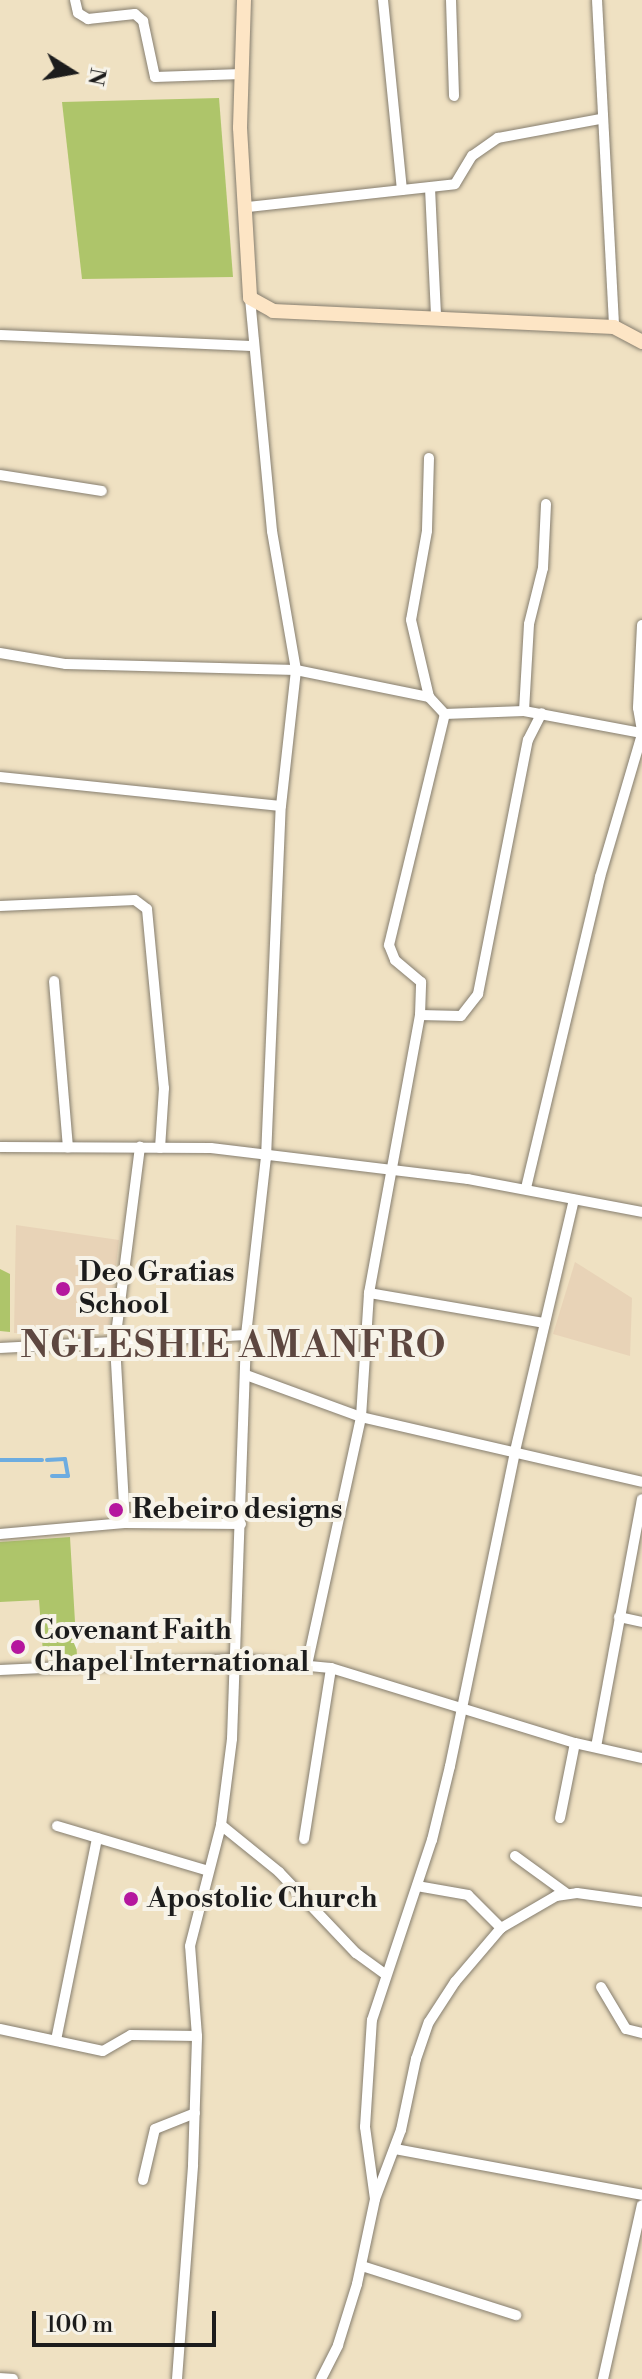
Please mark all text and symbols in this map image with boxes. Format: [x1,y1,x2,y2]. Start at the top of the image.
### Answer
north arrow [32,32,112,112]
text: N [81,66,111,88]
place label: Deo Gratias School [79,1256,235,1322]
marker: Deo Gratias School [54,1280,72,1298]
district label: NGLESHIE AMANFRO [21,1325,447,1369]
place label: Rebeiro designs [132,1493,343,1527]
marker: Rebeiro designs [107,1501,125,1519]
place label: Covenant Faith Chapel International [34,1614,309,1680]
marker: Covenant Faith Chapel International [9,1638,27,1656]
place label: Apostolic Church [147,1882,377,1916]
marker: Apostolic Church [122,1890,140,1908]
scale bar [36,2295,220,2345]
text: 100 m [46,2310,113,2340]

